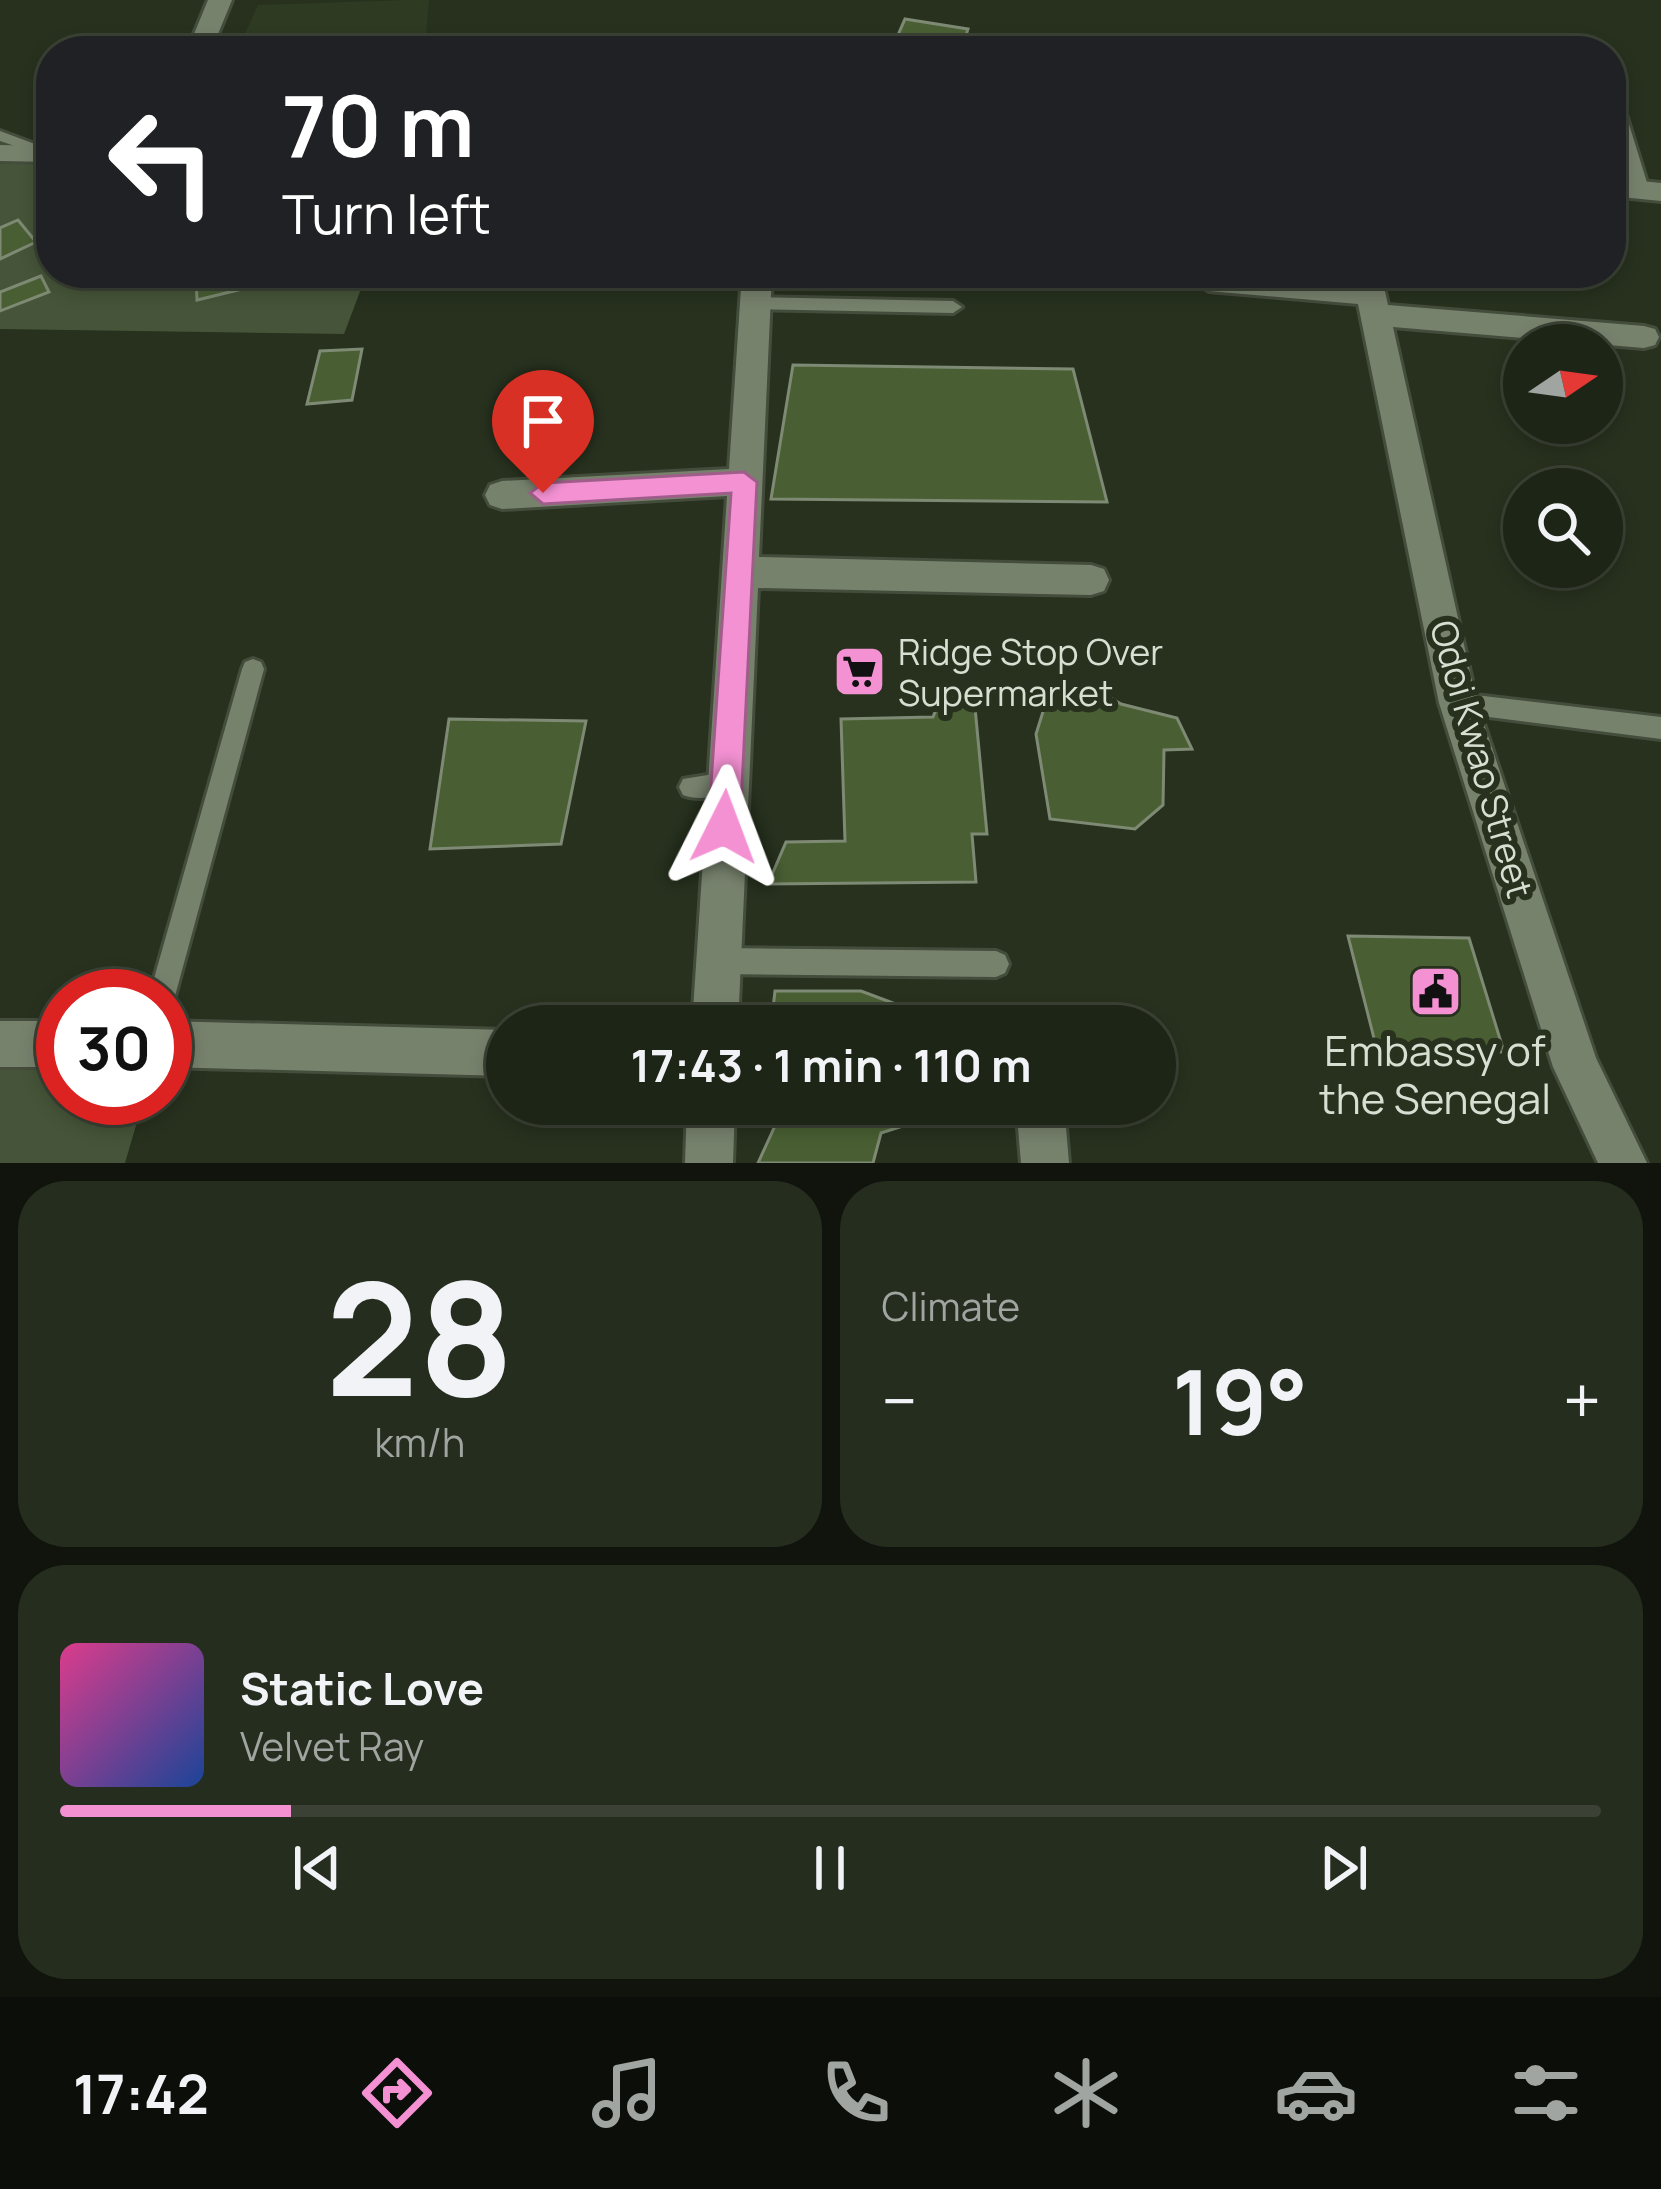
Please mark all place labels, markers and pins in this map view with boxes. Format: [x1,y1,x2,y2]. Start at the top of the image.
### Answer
pin [492,370,594,493]
place label: Ridge Stop Over Supermarket [898,627,1163,717]
supermarket icon: Ridge Stop Over Supermarket [831,644,887,700]
public building icon: Embassy of the Senegal [1407,963,1463,1019]
place label: Embassy of the Senegal [1319,1021,1551,1127]

